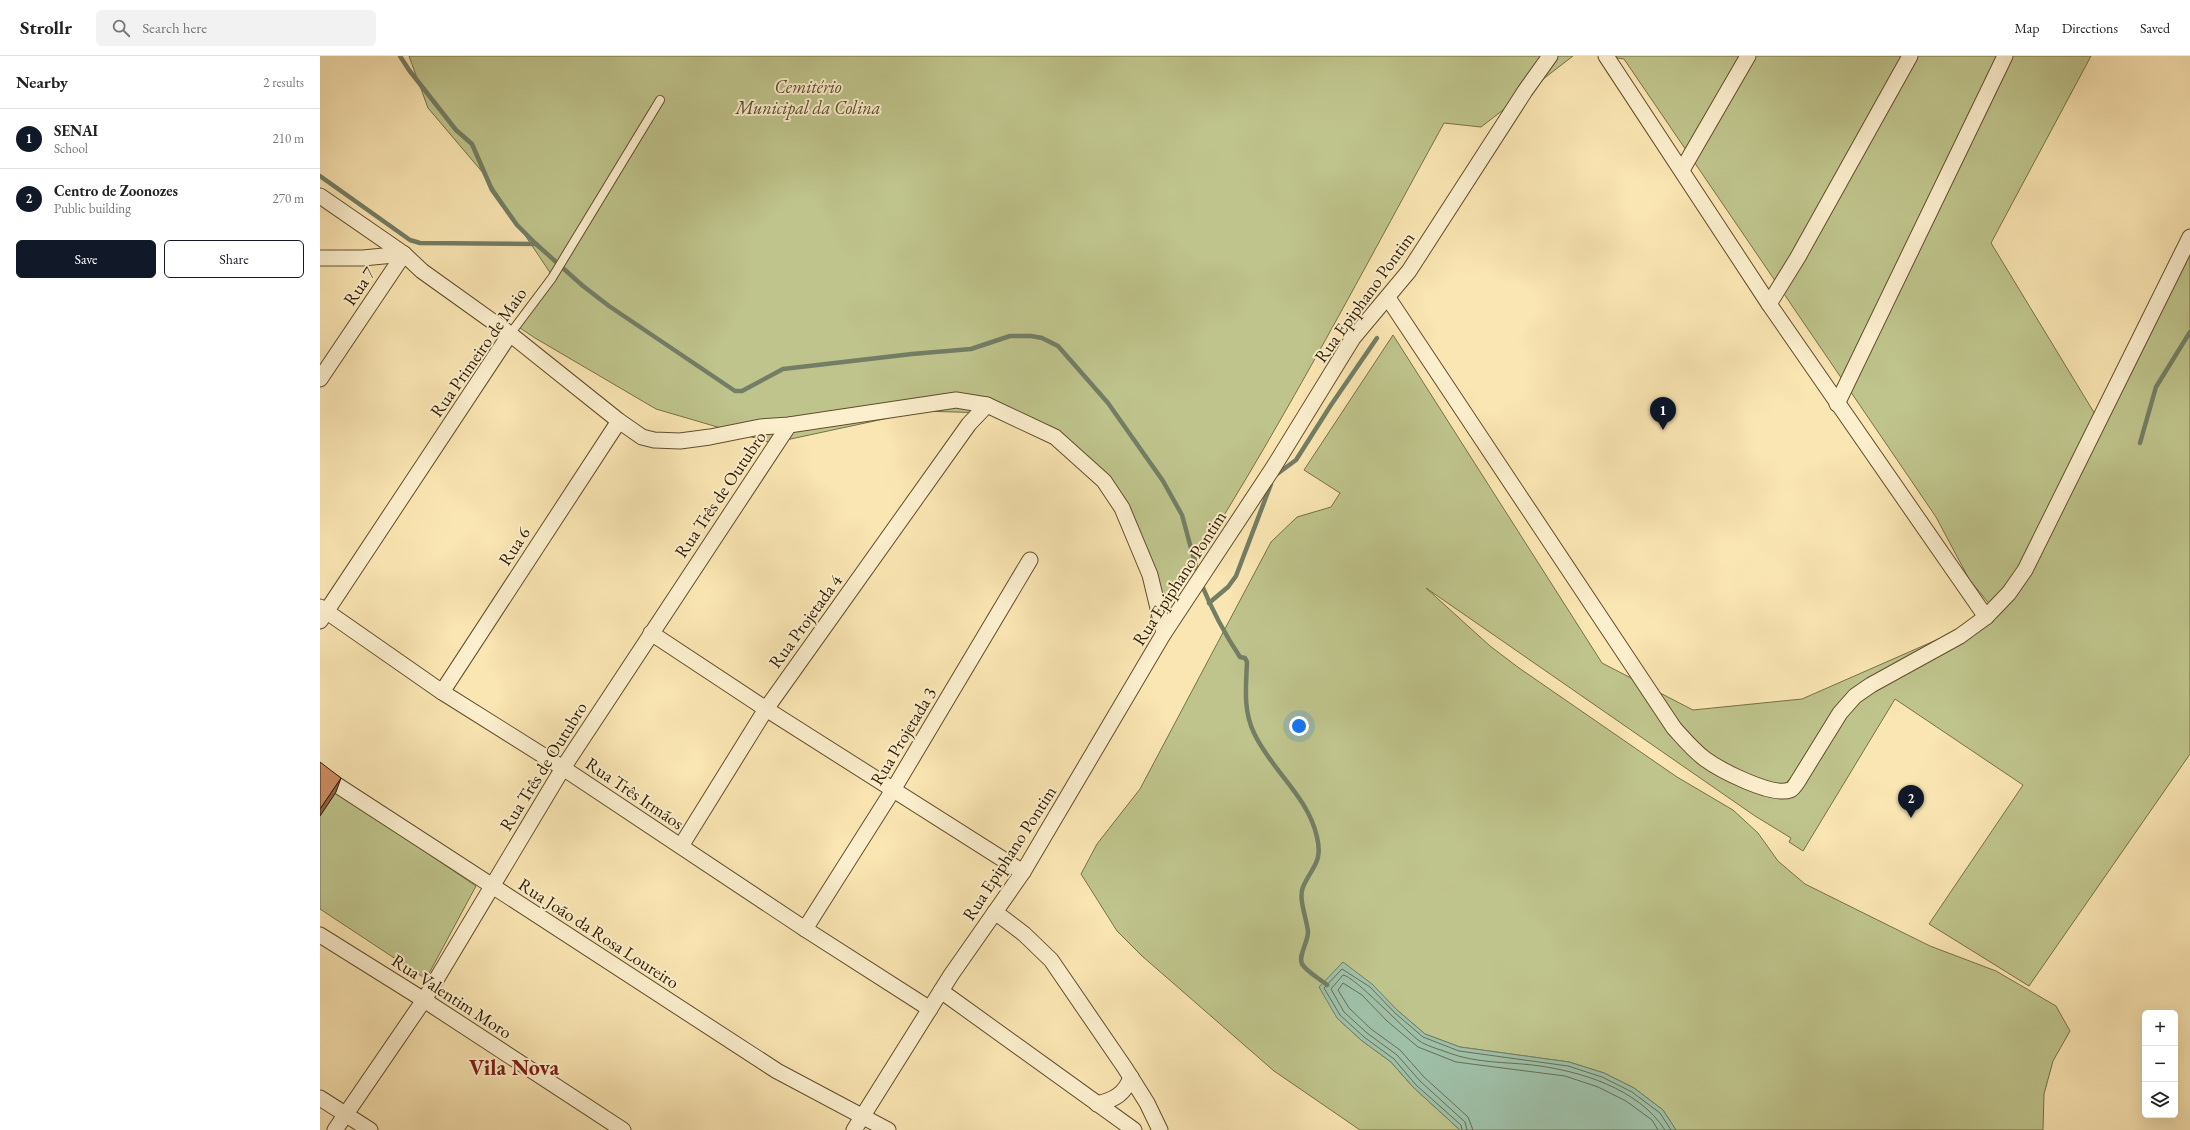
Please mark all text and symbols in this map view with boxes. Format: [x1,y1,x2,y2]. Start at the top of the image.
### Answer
search box [96,10,376,46]
text: Strollr [20,15,72,40]
icon: search [110,17,132,39]
text: Search here [142,18,207,37]
text: Map [2014,19,2040,37]
text: Directions [2062,19,2118,37]
text: Saved [2140,19,2170,37]
text: Nearby [16,71,68,93]
text: 2 results [263,74,304,91]
park label: Cemitério Municipal da Colina [735,75,881,120]
text: SENAI [54,121,98,140]
text: 1 [26,130,32,147]
text: 210 m [273,130,304,147]
text: School [54,140,88,157]
text: Centro de Zoonozes [54,181,178,200]
text: 2 [26,190,32,207]
text: 270 m [273,190,304,207]
text: Public building [54,200,131,217]
street label: Rua Epiphano Pontim [1309,227,1419,367]
button: Save [16,240,156,278]
button: Share [164,240,304,278]
street label: Rua 7 [338,262,380,310]
street label: Rua Primeiro de Maio [425,282,531,421]
pin: 1 [1650,397,1676,430]
street label: Rua Três de Outubro [669,426,771,562]
street label: Rua Epiphano Pontim [1127,506,1231,650]
street label: Rua 6 [493,522,535,570]
street label: Rua Projetada 4 [763,569,847,672]
street label: Rua Projetada 3 [865,683,941,789]
street label: Rua Três de Outubro [494,697,592,835]
your location [1289,716,1309,736]
street label: Rua Três Irmãos [581,752,689,834]
street label: Rua Epiphano Pontim [957,781,1061,925]
pin: 2 [1898,785,1924,818]
street label: Rua João da Rosa Loureiro [514,872,684,994]
street label: Rua Valentim Moro [388,949,517,1043]
map controls [2142,1010,2178,1118]
button: + [2142,1010,2178,1046]
button: − [2142,1046,2178,1082]
district label: Vila Nova [469,1053,559,1082]
button: layers [2142,1082,2178,1118]

